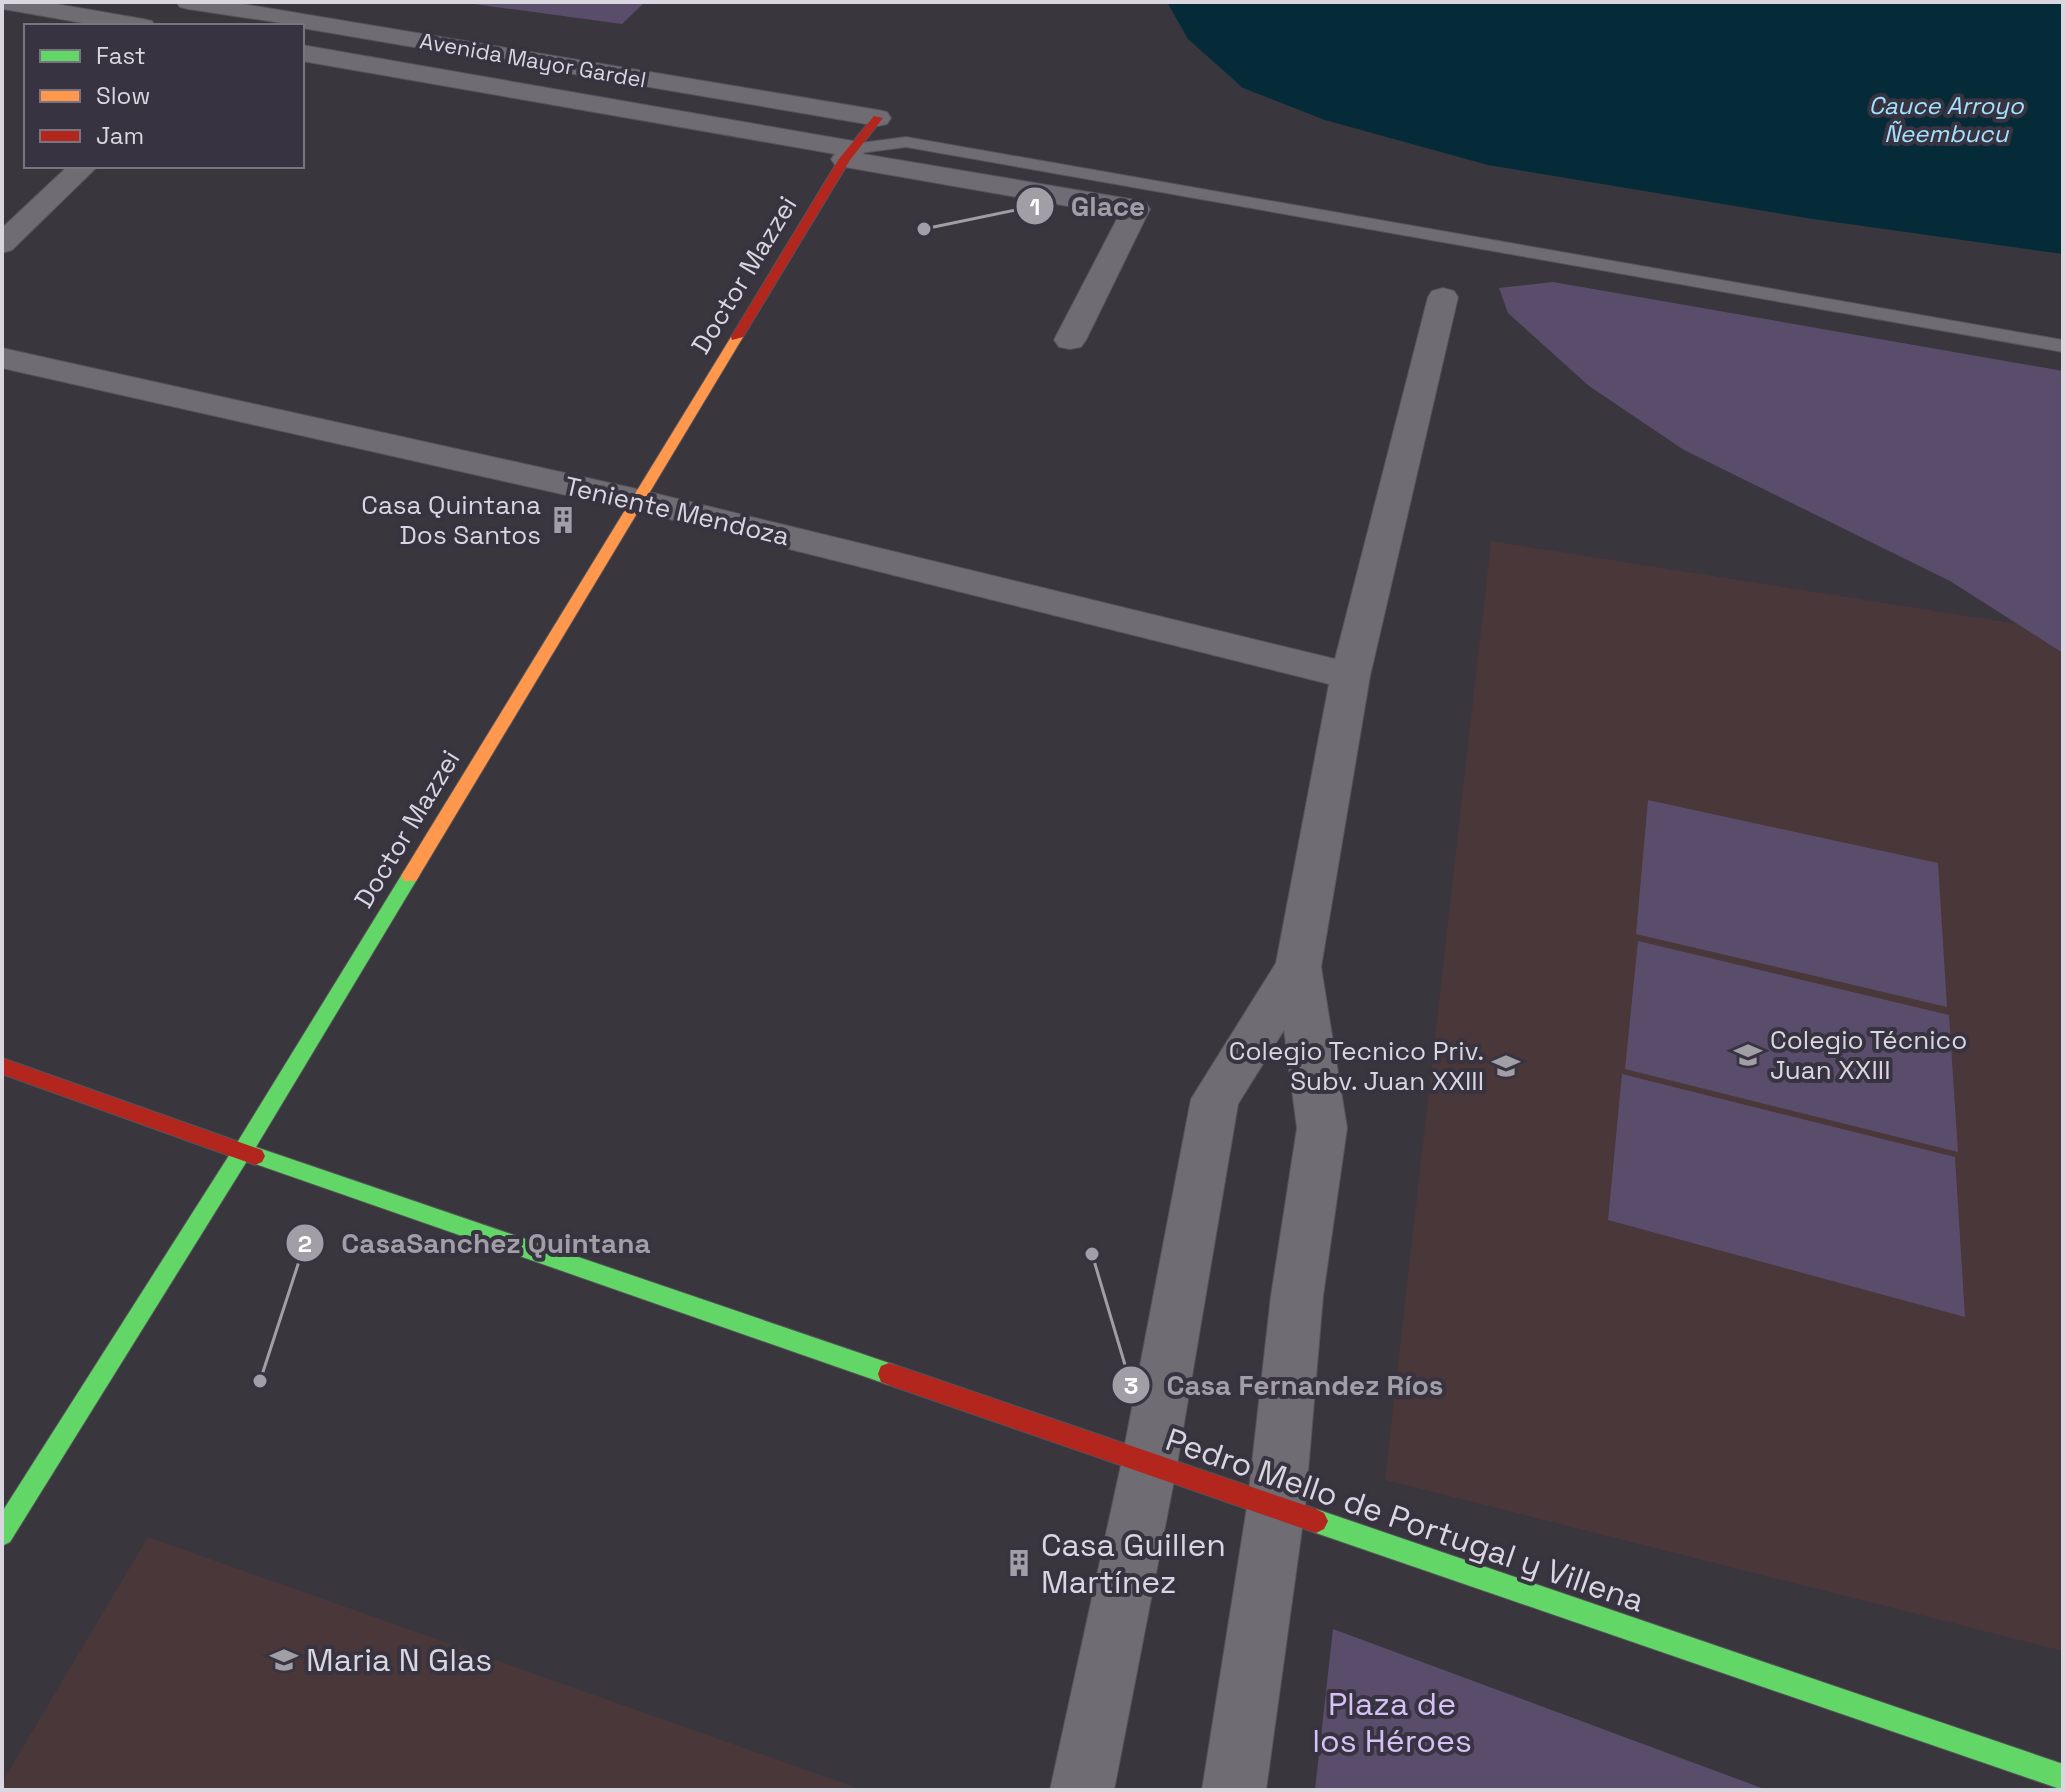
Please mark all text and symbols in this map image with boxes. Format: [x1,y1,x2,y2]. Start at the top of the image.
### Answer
legend [24,24,304,168]
street label: Avenida Mayor Gardel [418,26,648,94]
text: Fast [96,40,146,71]
text: Slow [96,80,150,111]
water label: Cauce Arroyo Ñeembucu [1868,90,2025,149]
text: Jam [96,120,144,151]
callout: Glace [1015,180,1162,232]
text: Glace [1071,188,1145,224]
street label: Doctor Mazzei [684,190,804,360]
text: 1 [1030,191,1040,222]
street label: Teniente Mendoza [561,469,793,553]
place label: Casa Quintana Dos Santos [361,488,541,552]
building icon: Casa Quintana Dos Santos [548,505,578,535]
street label: Doctor Mazzei [347,744,467,914]
place label: Colegio Técnico Juan XXIII [1770,1023,1967,1087]
place label: Colegio Tecnico Priv. Subv. Juan XXIII [1229,1034,1484,1098]
school or university icon: Colegio Técnico Juan XXIII [1733,1040,1763,1070]
school or university icon: Colegio Tecnico Priv. Subv. Juan XXIII [1491,1051,1521,1081]
callout: CasaSanchez Quintana [285,1217,667,1269]
text: CasaSanchez Quintana [341,1225,651,1261]
text: 2 [298,1228,312,1259]
callout: Casa Fernandez Ríos [1111,1359,1460,1411]
text: Casa Fernandez Ríos [1166,1367,1444,1403]
text: 3 [1124,1370,1138,1401]
street label: Pedro Mello de Portugal y Villena [1161,1419,1649,1621]
place label: Casa Guillen Martínez [1041,1525,1226,1602]
building icon: Casa Guillen Martínez [1004,1548,1034,1578]
place label: Maria N Glas [306,1640,492,1680]
school or university icon: Maria N Glas [269,1645,299,1675]
park label: Plaza de los Héroes [1312,1684,1472,1761]

